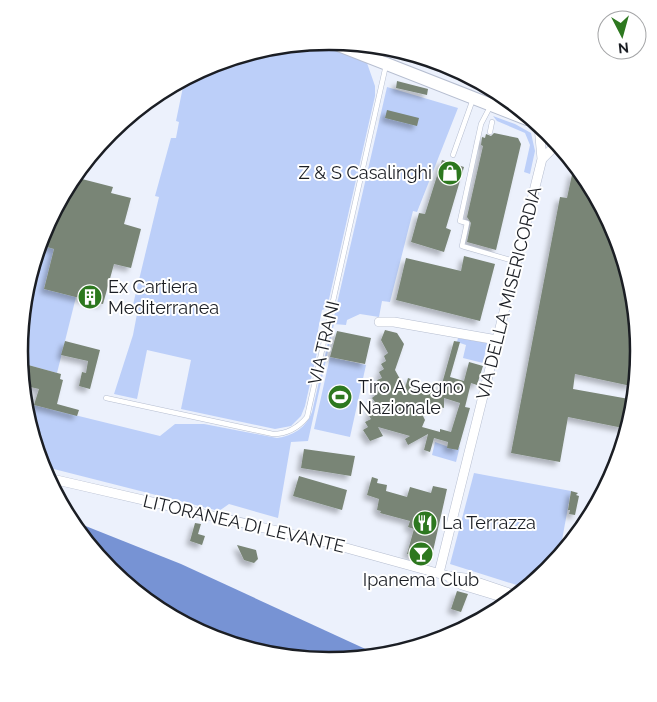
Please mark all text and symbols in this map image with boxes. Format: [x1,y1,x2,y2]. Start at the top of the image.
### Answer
north arrow [597,10,647,60]
text: N [617,39,630,56]
shop icon: Z & S Casalinghi [437,160,463,186]
place label: Z & S Casalinghi [298,162,432,183]
street label: VIA DELLA MISERICORDIA [472,184,545,402]
place label: Ex Cartiera Mediterranea [108,276,219,318]
building icon: Ex Cartiera Mediterranea [77,284,103,310]
street label: VIA TRANI [304,299,343,387]
place label: Tiro A Segno Nazionale [358,376,464,418]
sports icon: Tiro A Segno Nazionale [327,384,353,410]
street label: LITORANEA DI LEVANTE [141,490,347,557]
restaurant icon: La Terrazza [412,510,438,536]
place label: La Terrazza [442,512,536,533]
bar icon: Ipanema Club [408,541,434,567]
place label: Ipanema Club [363,569,479,590]

